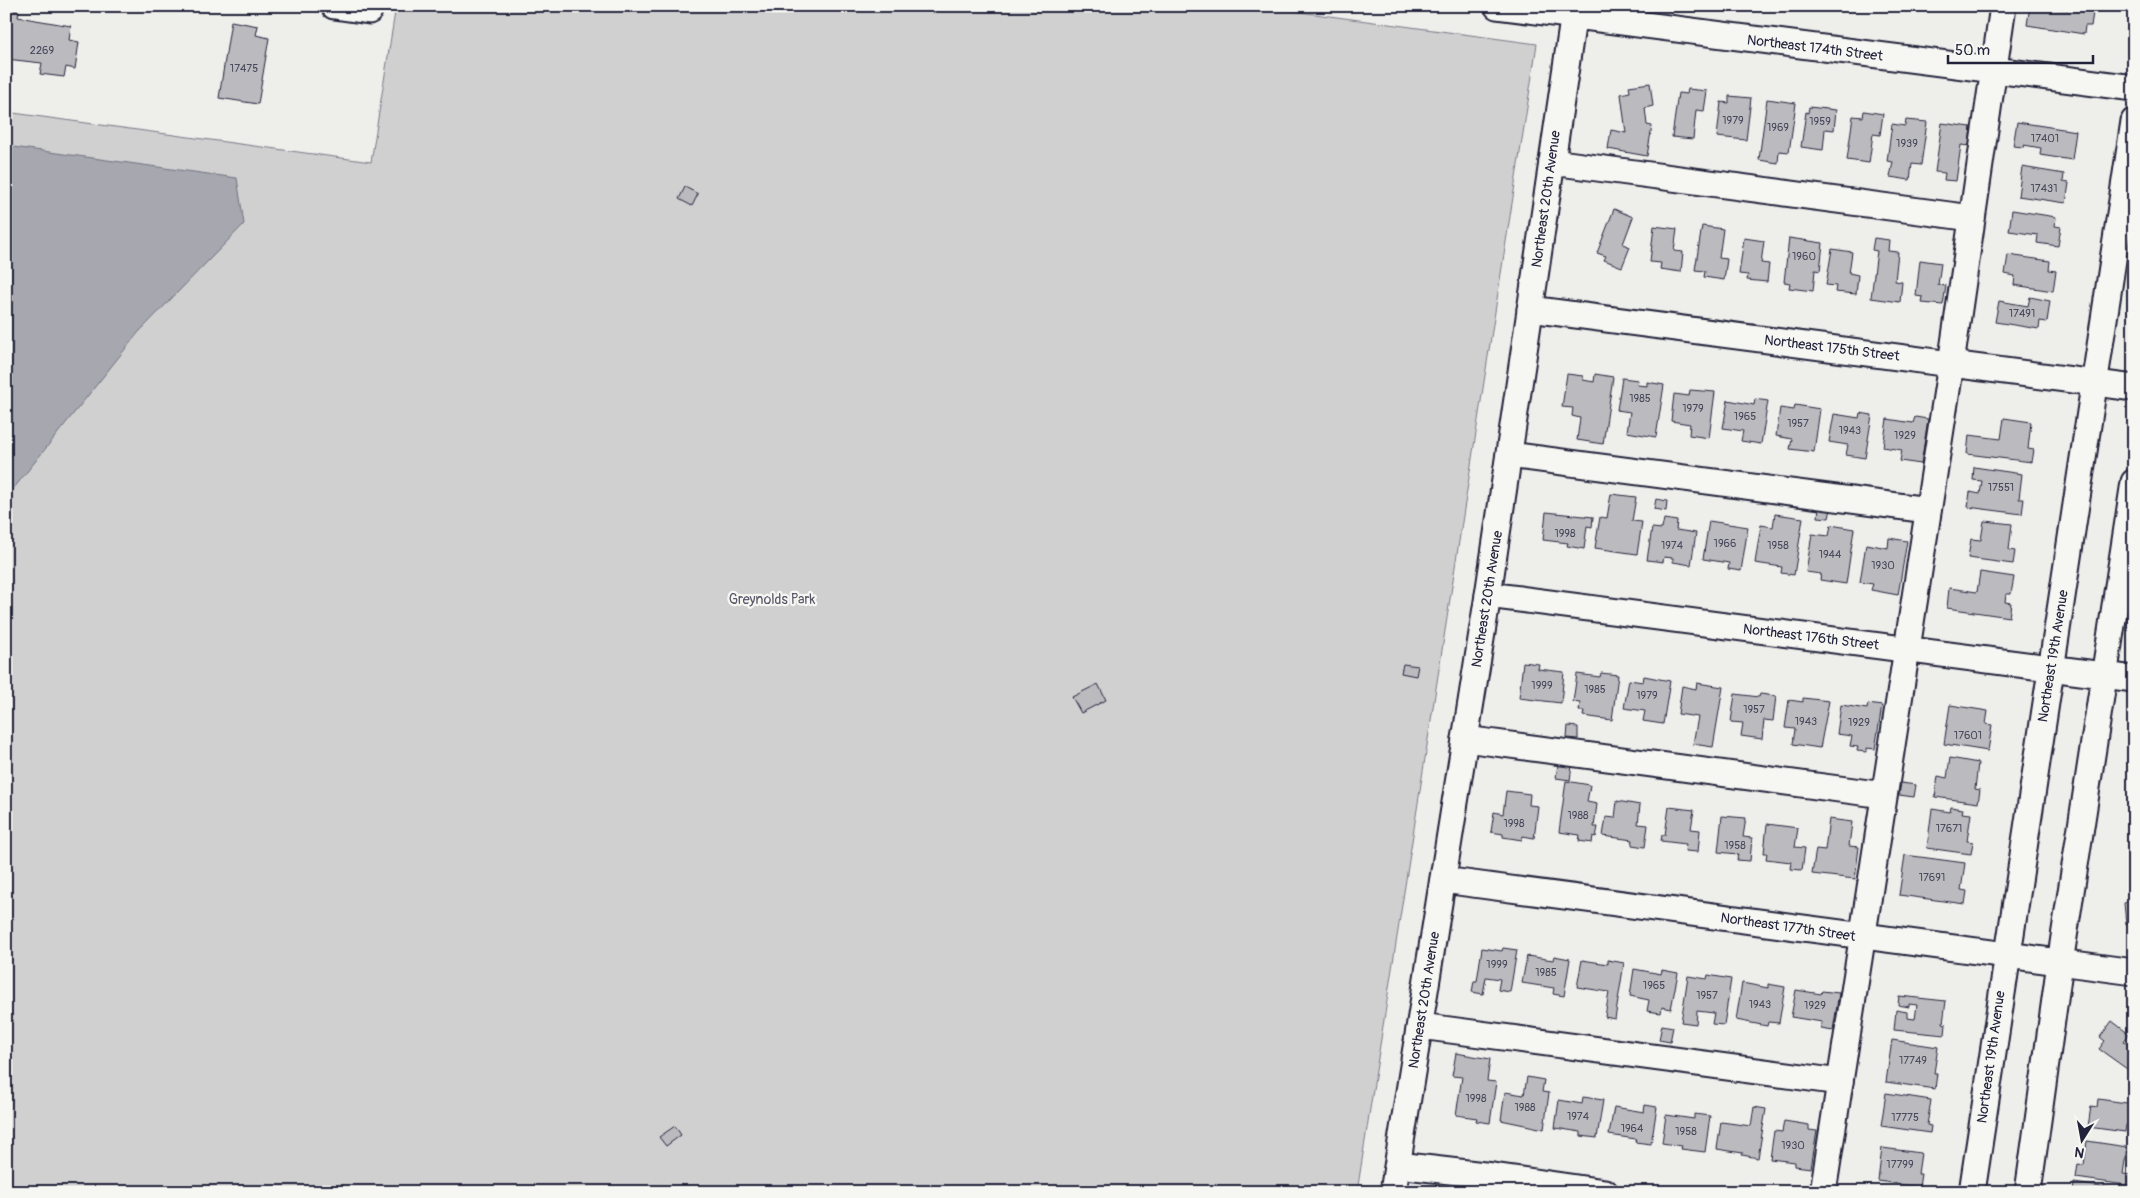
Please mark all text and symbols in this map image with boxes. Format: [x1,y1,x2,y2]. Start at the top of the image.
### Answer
street label: Northeast 174th Street [1746,31,1884,65]
scale bar [1948,32,2092,64]
text: 50 m [1955,41,1990,60]
house number: 2269 [30,44,55,57]
house number: 17475 [230,62,258,75]
house number: 1979 [1722,114,1744,127]
house number: 1959 [1809,115,1831,128]
house number: 1969 [1767,121,1789,134]
street label: Northeast 20th Avenue [1528,129,1564,269]
house number: 17401 [2031,132,2059,145]
house number: 1939 [1896,137,1918,150]
house number: 17431 [2031,182,2057,195]
house number: 1960 [1792,250,1816,263]
house number: 17491 [2009,307,2035,320]
street label: Northeast 175th Street [1763,331,1901,365]
house number: 1985 [1629,392,1651,405]
house number: 1979 [1682,402,1704,415]
house number: 1965 [1734,410,1756,423]
house number: 1957 [1787,417,1809,430]
house number: 1943 [1839,424,1861,437]
house number: 1929 [1894,429,1916,442]
house number: 17551 [1988,481,2014,494]
house number: 1998 [1554,527,1576,540]
street label: Northeast 20th Avenue [1468,529,1506,669]
house number: 1966 [1714,537,1736,550]
house number: 1974 [1661,539,1684,552]
house number: 1958 [1767,539,1789,552]
house number: 1944 [1819,548,1842,561]
house number: 1930 [1871,559,1895,572]
street label: Northeast 19th Avenue [2034,589,2072,723]
park label: Greynolds Park [729,591,815,608]
street label: Northeast 176th Street [1742,620,1880,654]
house number: 1999 [1531,679,1553,692]
house number: 1985 [1584,683,1606,696]
house number: 1979 [1636,689,1658,702]
house number: 1957 [1743,703,1765,716]
house number: 1943 [1795,715,1817,728]
house number: 1929 [1848,716,1870,729]
house number: 17601 [1954,729,1982,742]
house number: 1988 [1567,809,1589,822]
house number: 1998 [1503,817,1525,830]
house number: 17671 [1936,822,1962,835]
house number: 1958 [1724,839,1746,852]
house number: 17691 [1919,871,1945,884]
street label: Northeast 177th Street [1719,909,1857,945]
street label: Northeast 20th Avenue [1405,930,1443,1070]
house number: 1999 [1486,958,1508,971]
house number: 1985 [1535,966,1557,979]
house number: 1965 [1643,979,1665,992]
house number: 1957 [1696,989,1718,1002]
street label: Northeast 19th Avenue [1973,990,2009,1124]
house number: 1943 [1749,998,1771,1011]
house number: 1929 [1804,999,1826,1012]
house number: 17749 [1899,1054,1927,1067]
house number: 1998 [1465,1092,1487,1105]
house number: 1988 [1514,1101,1536,1114]
house number: 1974 [1567,1110,1590,1123]
house number: 17775 [1891,1111,1919,1124]
north arrow [2058,1116,2108,1166]
house number: 1964 [1621,1122,1644,1135]
house number: 1958 [1675,1125,1697,1138]
house number: 1930 [1781,1139,1805,1152]
text: N [2073,1143,2086,1162]
house number: 17799 [1886,1158,1914,1171]

